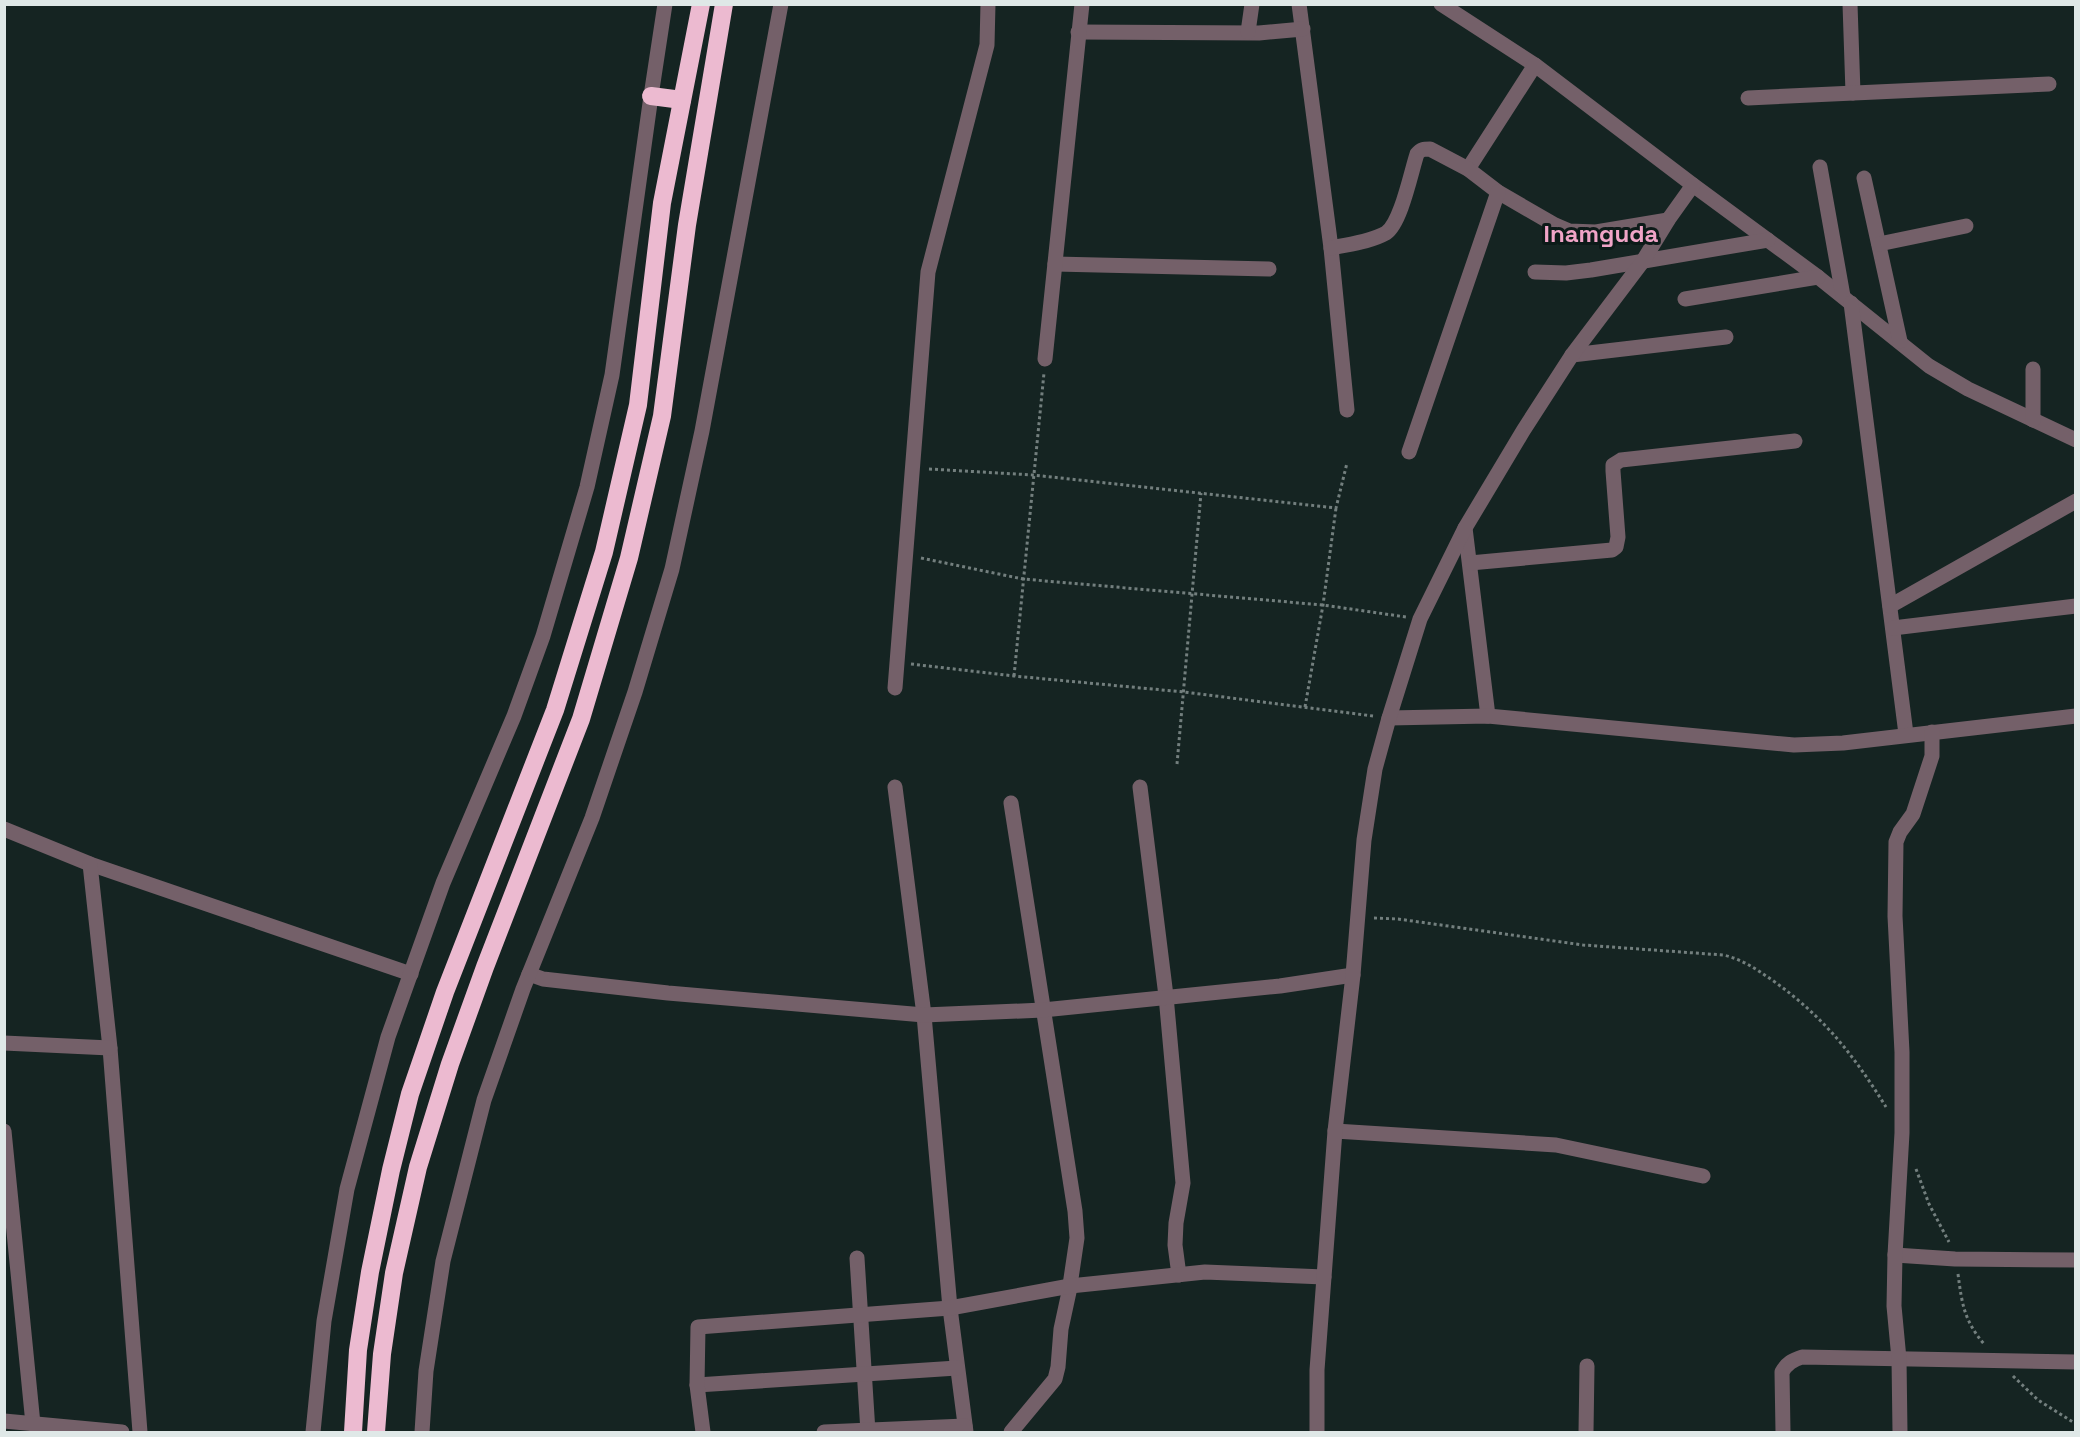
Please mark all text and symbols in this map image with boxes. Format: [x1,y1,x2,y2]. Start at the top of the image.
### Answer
district label: Inamguda [1544,218,1659,249]

